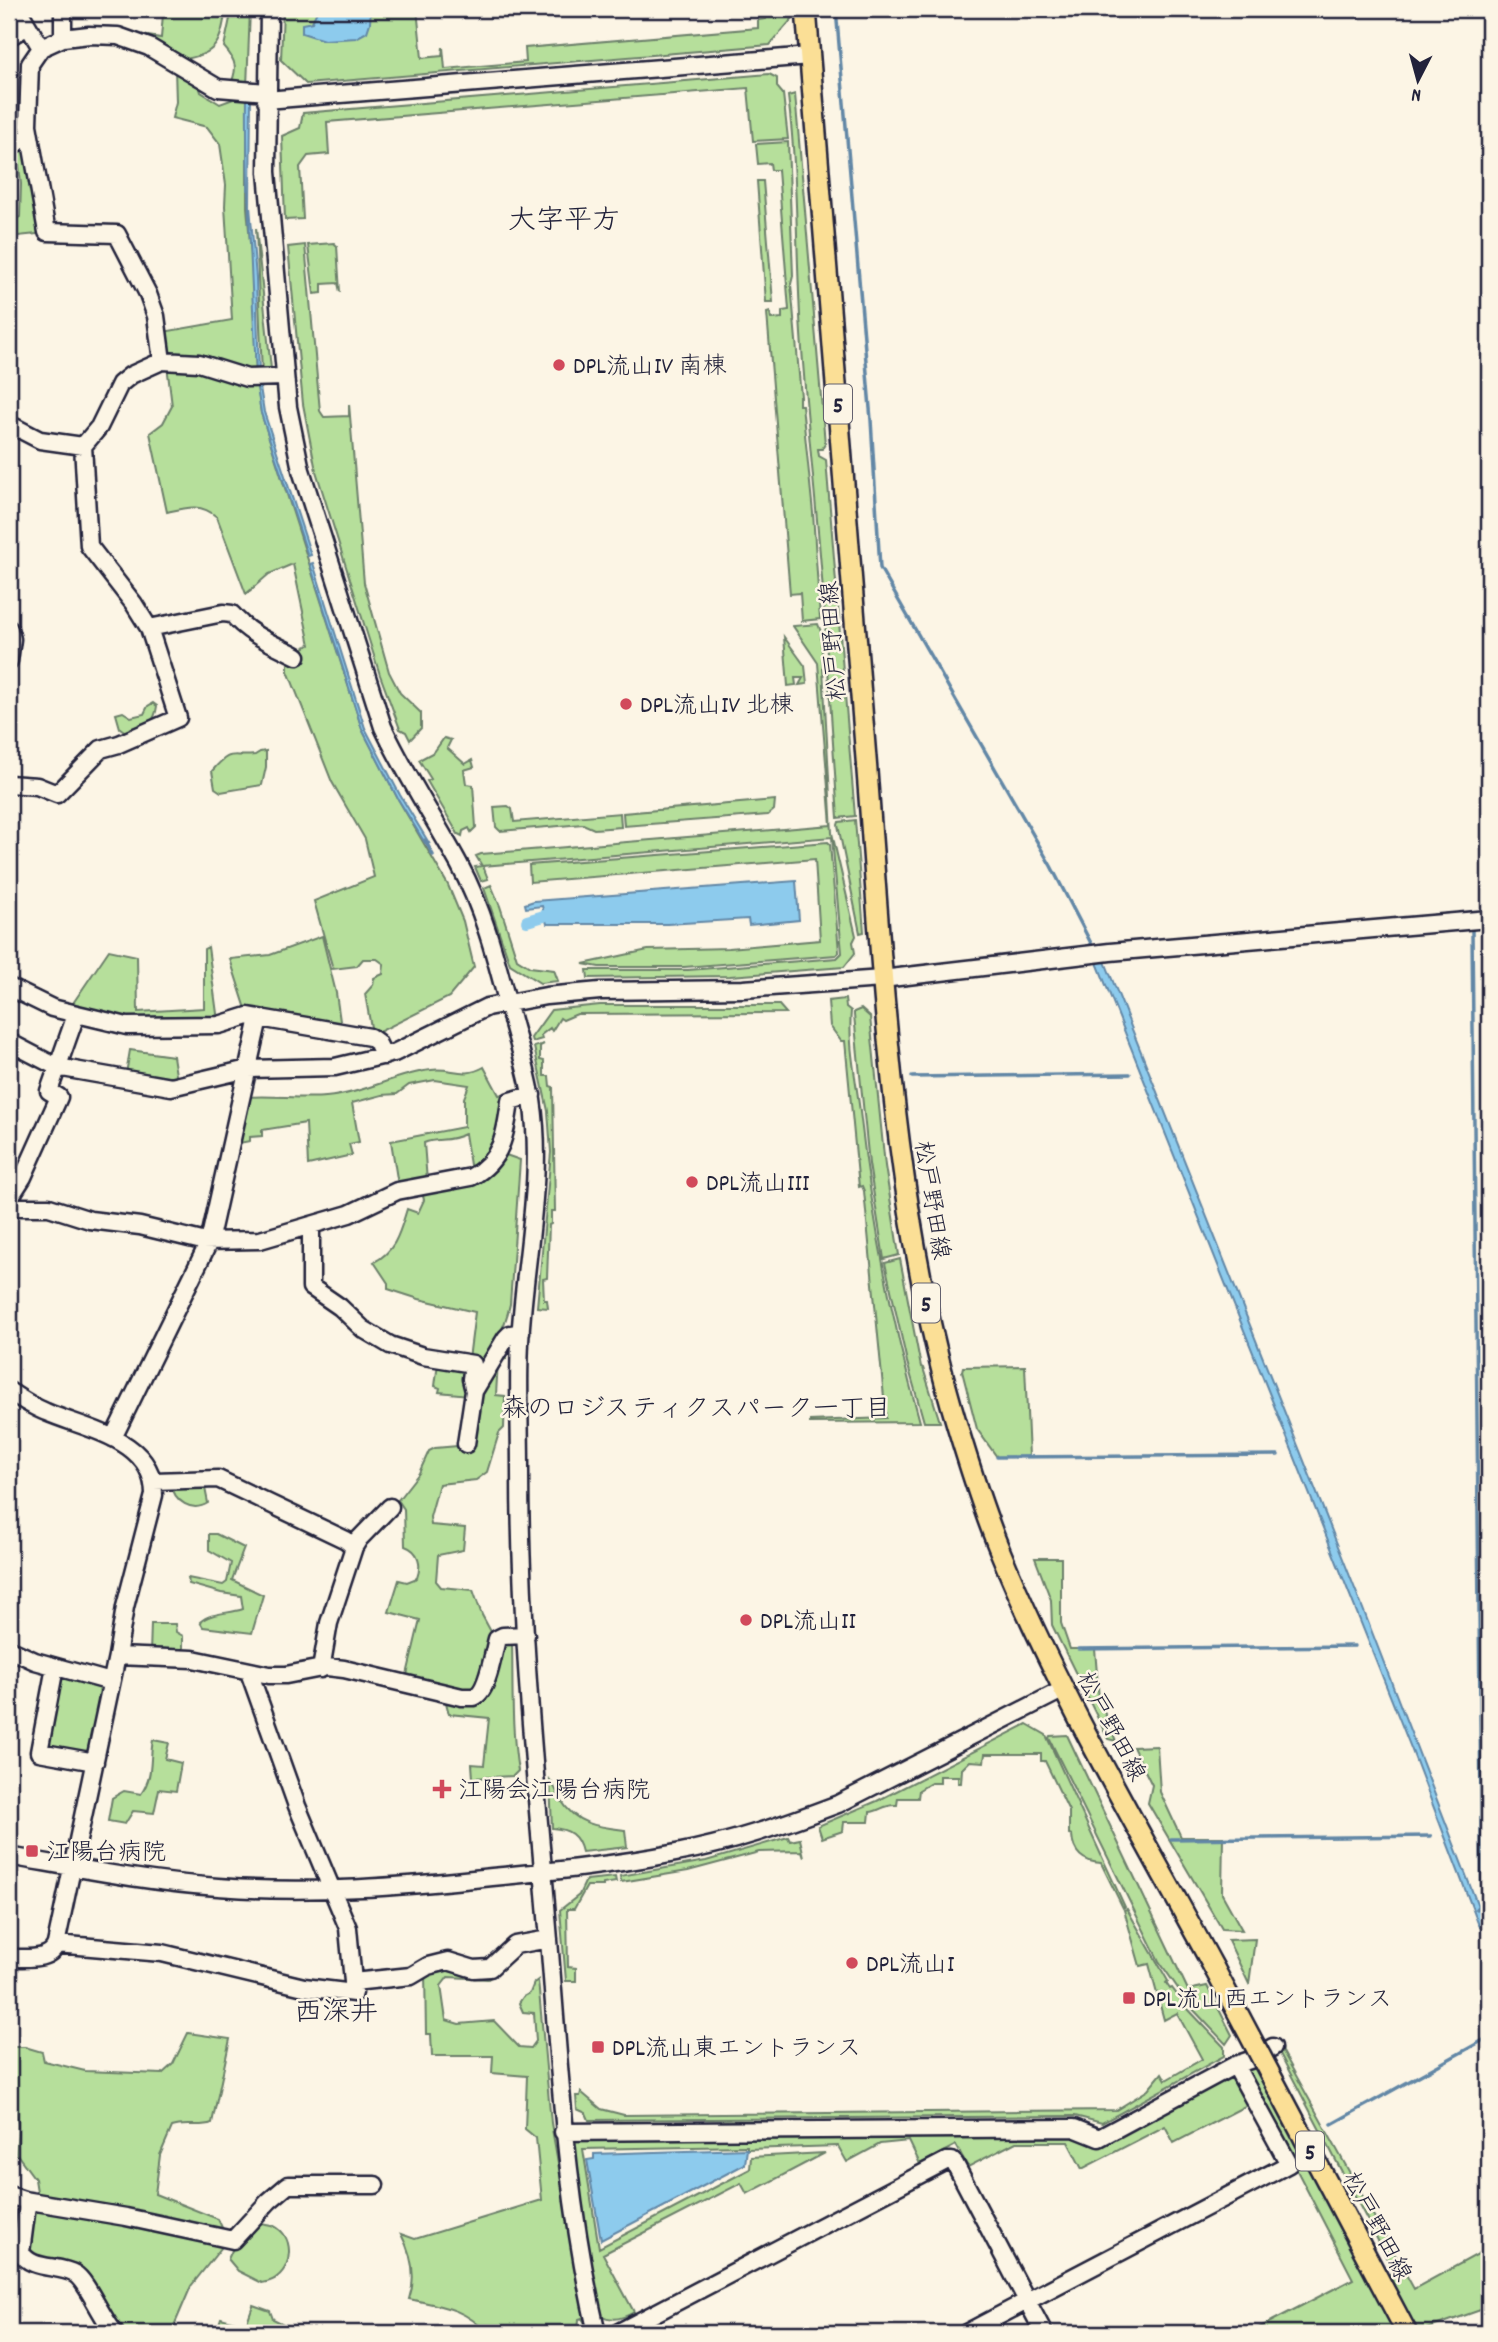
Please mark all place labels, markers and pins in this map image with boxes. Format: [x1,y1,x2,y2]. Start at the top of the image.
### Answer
place label: DPL流山IV 南棟 [573,351,727,385]
marker: DPL流山IV 南棟 [551,357,567,373]
place label: DPL流山IV 北棟 [640,690,794,724]
marker: DPL流山IV 北棟 [618,696,634,712]
place label: DPL流山III [706,1168,810,1202]
marker: DPL流山III [684,1174,700,1190]
place label: DPL流山II [760,1606,857,1640]
marker: DPL流山II [738,1612,754,1628]
place label: 江陽会江陽台病院 [458,1775,650,1809]
marker: 江陽会江陽台病院 [432,1779,452,1799]
place label: 江陽台病院 [46,1837,166,1871]
marker: 江陽台病院 [24,1843,40,1859]
place label: DPL流山I [866,1949,955,1983]
marker: DPL流山I [844,1955,860,1971]
place label: DPL流山西エントランス [1143,1984,1392,2018]
marker: DPL流山西エントランス [1121,1990,1137,2006]
place label: DPL流山東エントランス [612,2033,861,2067]
marker: DPL流山東エントランス [590,2039,606,2055]

